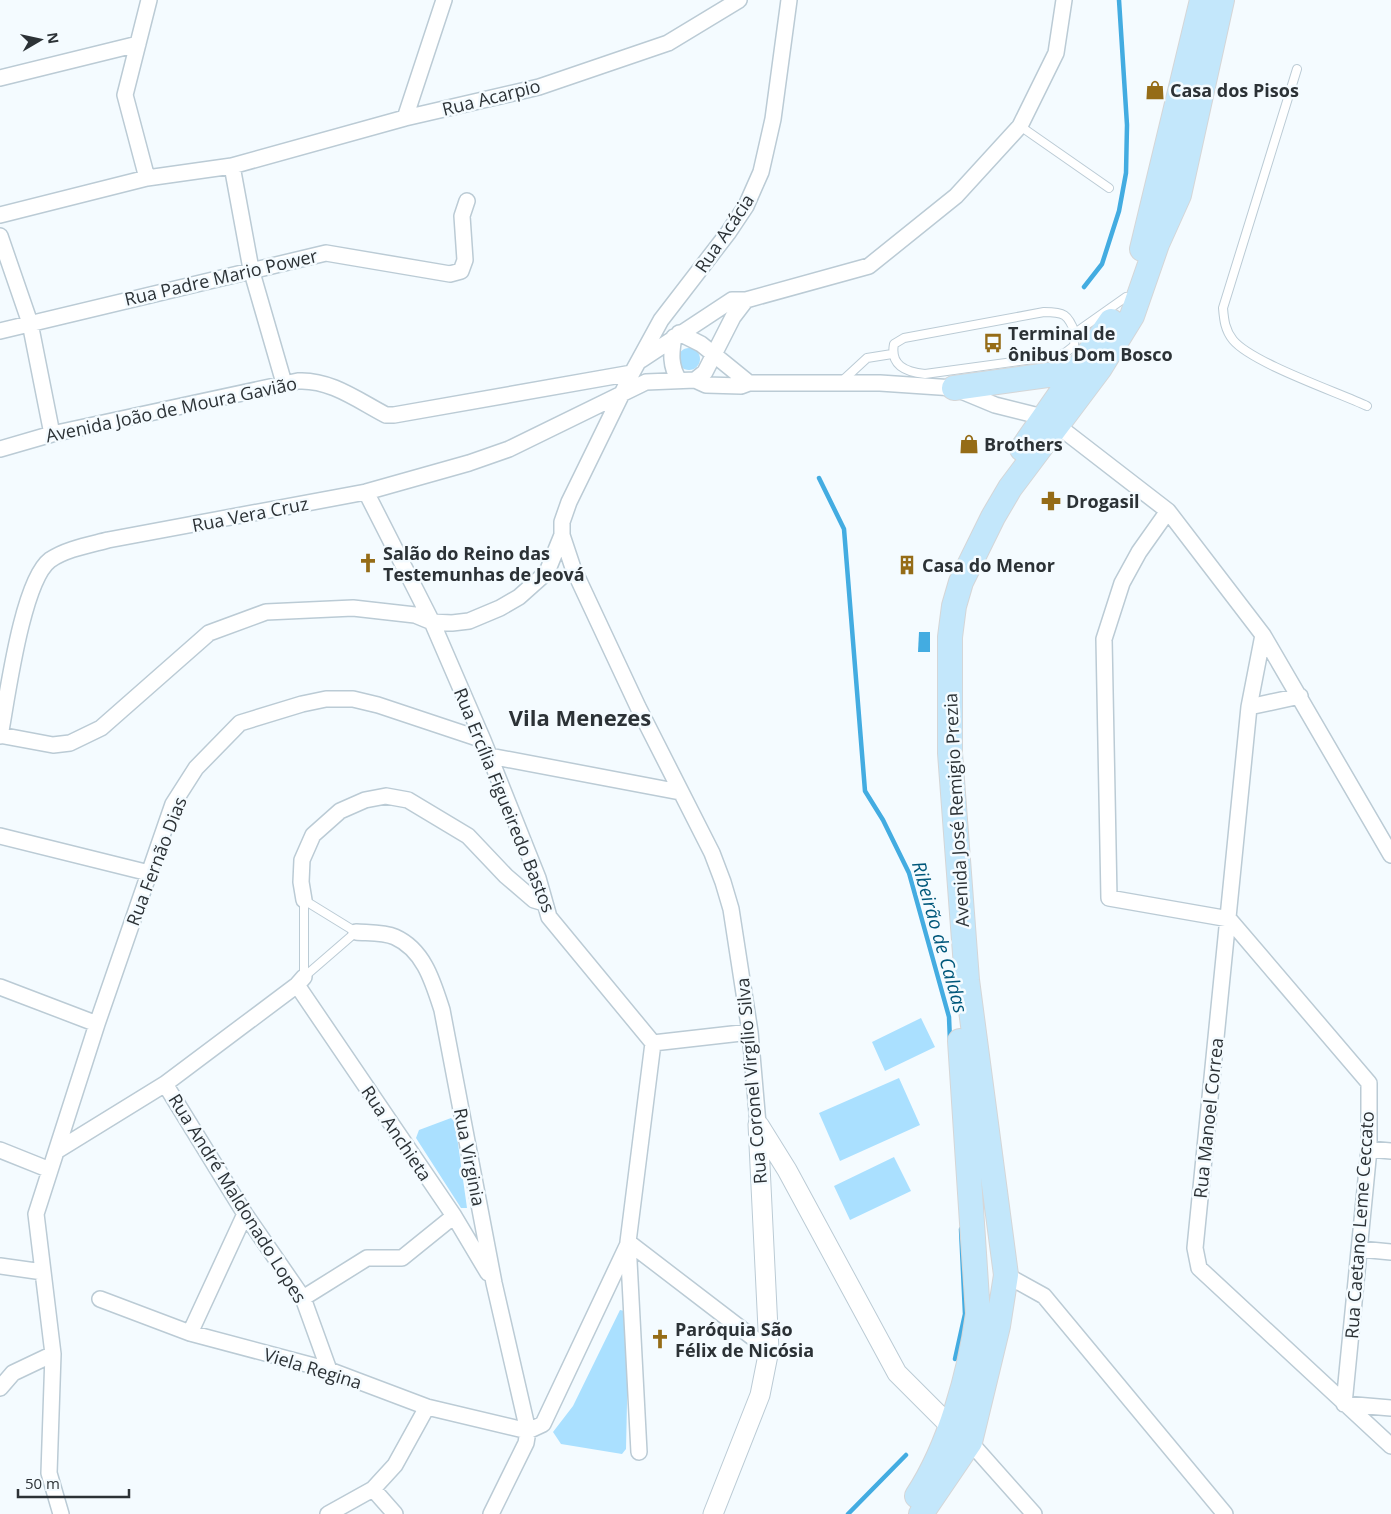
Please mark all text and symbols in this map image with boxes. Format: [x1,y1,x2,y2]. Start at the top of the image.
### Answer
north arrow [15,15,65,65]
text: N [43,31,64,45]
street label: Rua Acarpio [439,73,543,121]
place label: Casa dos Pisos [1170,78,1299,102]
shop icon: Casa dos Pisos [1144,79,1166,101]
street label: Rua Acácia [689,189,759,277]
street label: Rua Padre Mario Power [122,243,321,311]
place label: Terminal de ônibus Dom Bosco [1008,321,1173,366]
bus stop icon: Terminal de ônibus Dom Bosco [982,332,1004,354]
street label: Avenida João de Moura Gavião [43,371,299,447]
place label: Brothers [984,432,1063,456]
shop icon: Brothers [958,433,980,455]
place label: Drogasil [1066,489,1140,513]
pharmacy icon: Drogasil [1040,490,1062,512]
street label: Rua Vera Cruz [190,491,310,537]
place label: Salão do Reino das Testemunhas de Jeová [383,541,585,586]
church icon: Salão do Reino das Testemunhas de Jeová [357,552,379,574]
place label: Casa do Menor [922,553,1055,577]
building icon: Casa do Menor [896,554,918,576]
street label: Rua Ercília Figueiredo Bastos [449,684,561,916]
street label: Avenida José Remigio Prezia [938,692,974,928]
district label: Vila Menezes [509,702,651,732]
street label: Rua Fernão Dias [120,793,192,929]
water label: Ribeirão de Caldas [906,858,974,1016]
street label: Rua Coronel Virgílio Silva [730,977,772,1185]
street label: Rua Manoel Correa [1188,1037,1228,1199]
street label: Rua Anchieta [356,1081,438,1185]
street label: Rua André Maldonado Lopes [164,1089,312,1307]
street label: Rua Virginia [449,1106,491,1208]
street label: Rua Caetano Leme Ceccato [1339,1110,1379,1340]
place label: Paróquia São Félix de Nicósia [675,1317,814,1362]
church icon: Paróquia São Félix de Nicósia [649,1328,671,1350]
street label: Viela Regina [261,1342,365,1394]
scale bar [18,1466,129,1498]
text: 50 m [25,1473,60,1493]

